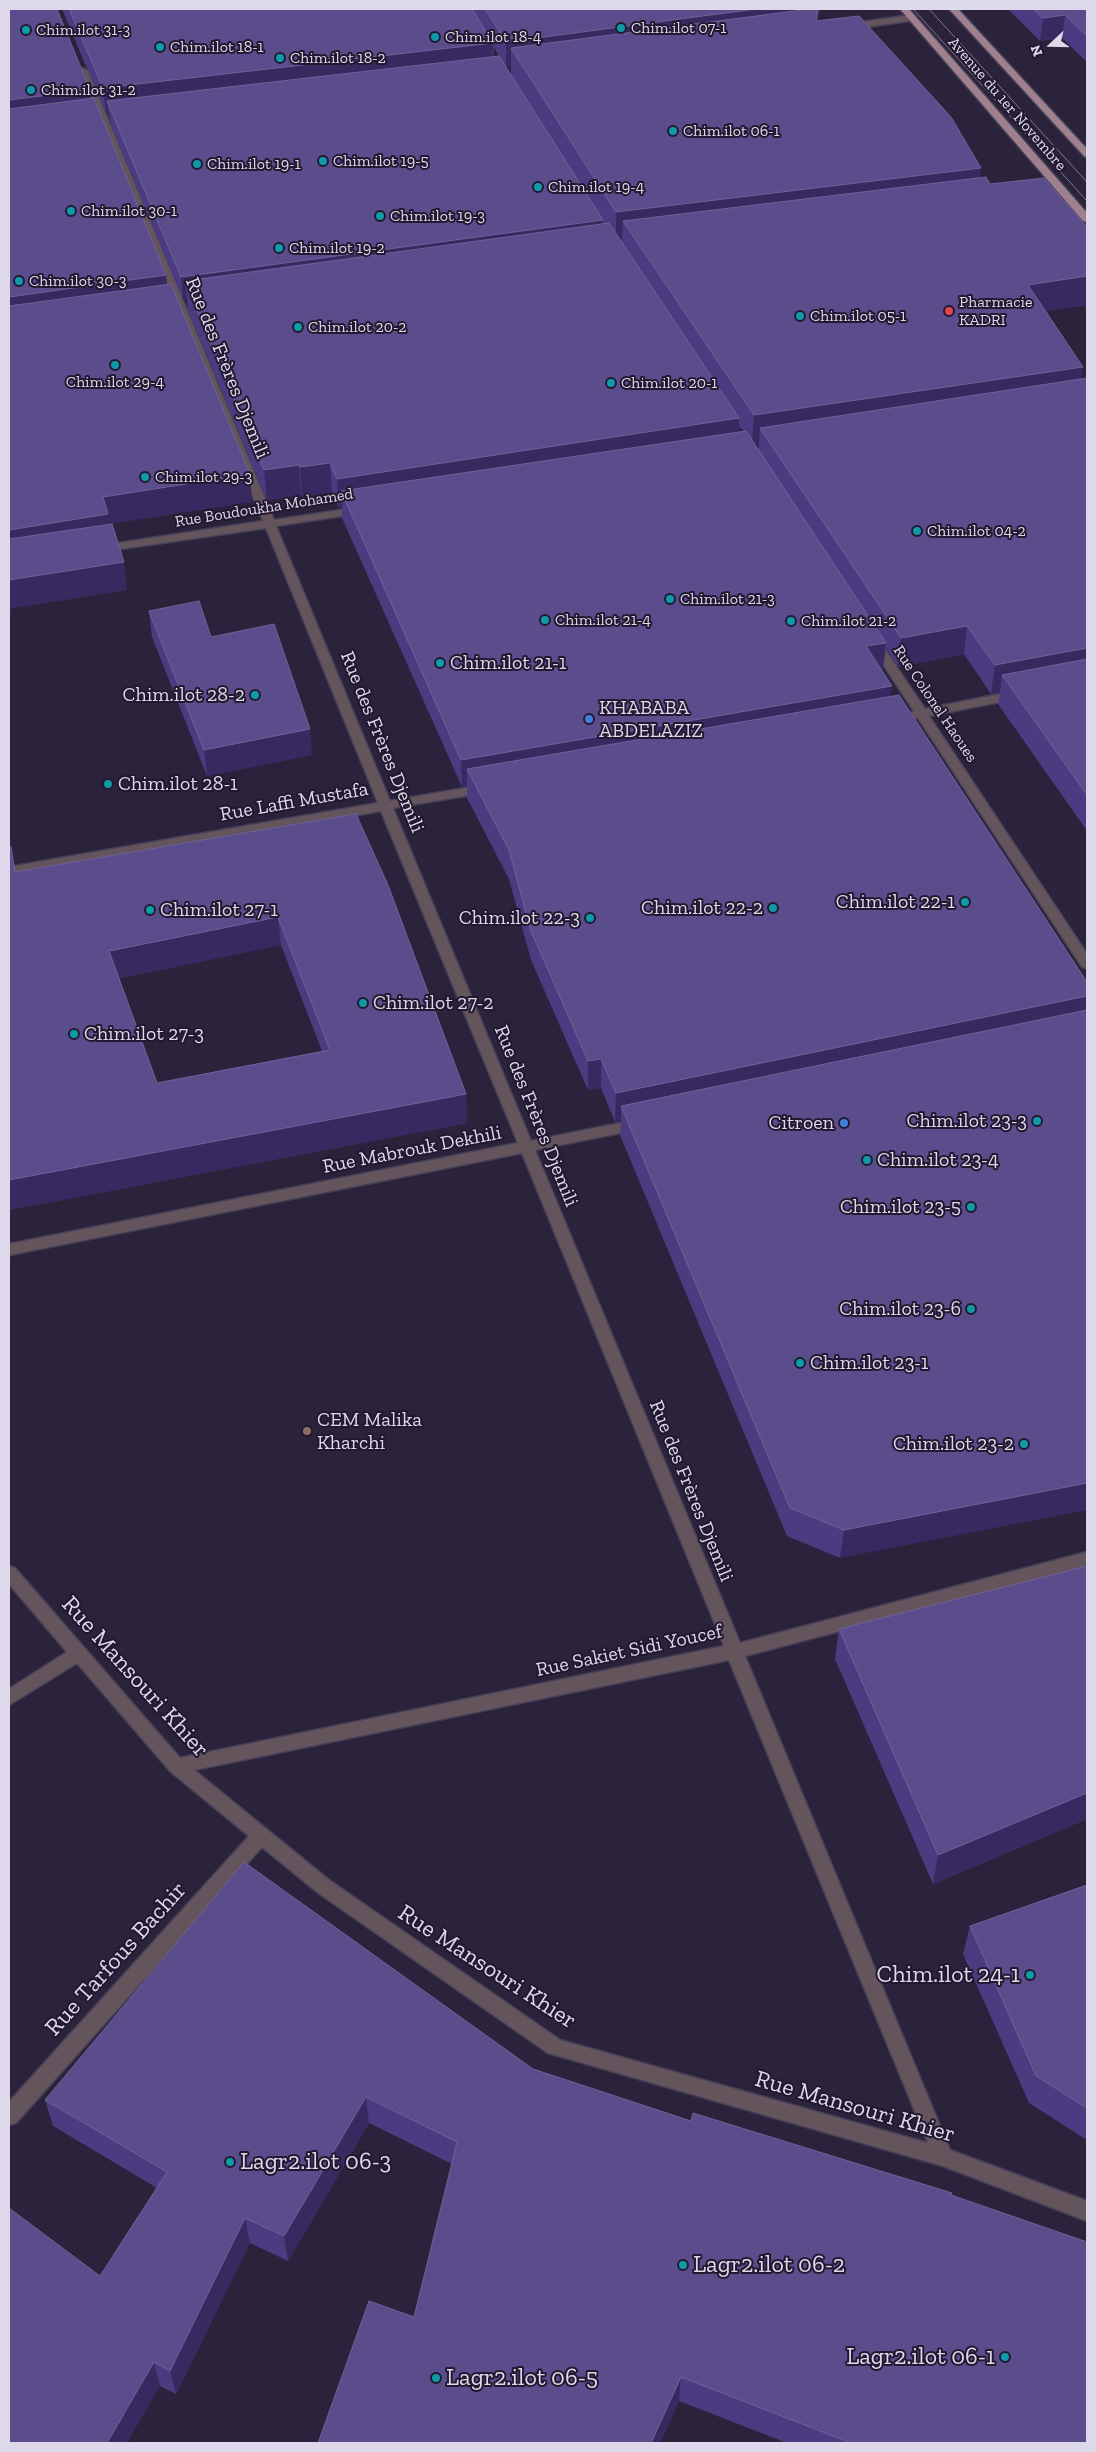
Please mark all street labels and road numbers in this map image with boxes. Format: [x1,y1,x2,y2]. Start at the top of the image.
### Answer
street label: Avenue du 1er Novembre [944,33,1070,175]
street label: Rue des Frères Djemili [180,274,274,462]
street label: Rue Boudoukha Mohamed [174,484,354,532]
street label: Rue Colonel Haoues [889,642,981,766]
street label: Rue des Frères Djemili [335,648,429,836]
street label: Rue Laffi Mustafa [218,777,370,827]
street label: Rue des Frères Djemili [489,1022,583,1210]
street label: Rue Mabrouk Dekhili [321,1121,503,1179]
street label: Rue des Frères Djemili [644,1397,738,1585]
street label: Rue Mansouri Khier [55,1591,215,1763]
street label: Rue Sakiet Sidi Youcef [534,1620,724,1682]
street label: Rue Tarfous Bachir [39,1876,193,2042]
street label: Rue Mansouri Khier [392,1899,582,2035]
street label: Rue Mansouri Khier [752,2065,958,2149]

